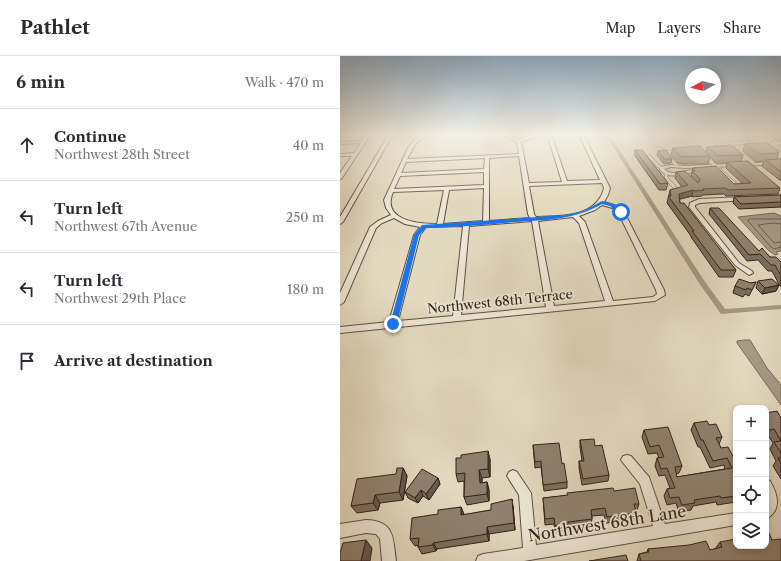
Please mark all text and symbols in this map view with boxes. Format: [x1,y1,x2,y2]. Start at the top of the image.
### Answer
text: Pathlet [20,16,90,39]
text: Map [605,19,635,37]
text: Layers [657,19,701,37]
text: Share [723,19,761,37]
north arrow [685,68,721,104]
text: 6 min [16,72,65,92]
text: Walk · 470 m [245,74,324,90]
text: Continue [54,127,126,146]
icon: ahead [16,134,38,156]
text: 40 m [293,137,324,153]
text: Northwest 28th Street [54,146,190,162]
text: Turn left [54,199,123,218]
route start [612,203,630,221]
icon: left [16,206,38,228]
text: 250 m [286,209,324,225]
text: Northwest 67th Avenue [54,218,197,234]
text: Turn left [54,271,123,290]
icon: left [16,278,38,300]
text: 180 m [287,281,324,297]
street label: Northwest 68th Terrace [426,285,574,317]
text: Northwest 29th Place [54,290,186,306]
route end [384,315,402,333]
icon: arrive [16,350,38,372]
text: Arrive at destination [54,351,213,370]
map controls [733,405,769,549]
button: + [733,405,769,441]
button: − [733,441,769,477]
button: locate [733,477,769,513]
street label: Northwest 68th Lane [526,501,688,545]
button: layers [733,513,769,549]

